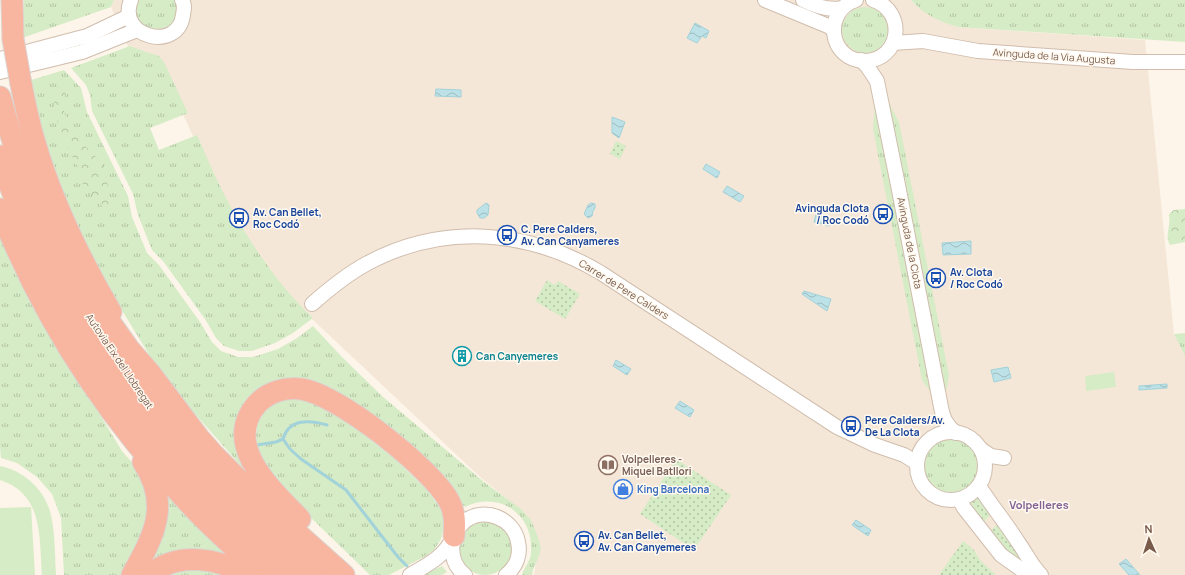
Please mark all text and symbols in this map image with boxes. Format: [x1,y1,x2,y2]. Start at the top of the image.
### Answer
street label: Avinguda de la Via Augusta [992,45,1116,67]
street label: Avinguda de la Clota [894,196,926,290]
place label: Avinguda Clota / Roc Codó [795,201,869,227]
bus stop icon: Avinguda Clota / Roc Codó [872,203,894,225]
place label: Av. Can Bellet, Roc Codó [253,205,322,231]
bus stop icon: Av. Can Bellet, Roc Codó [228,207,250,229]
place label: C. Pere Calders, Av. Can Canyameres [521,222,620,248]
bus stop icon: C. Pere Calders, Av. Can Canyameres [496,224,518,246]
street label: Carrer de Pere Calders [576,256,672,322]
place label: Av. Clota / Roc Codó [950,265,1003,291]
bus stop icon: Av. Clota / Roc Codó [925,267,947,289]
street label: Autovia Eix del Llobregat [83,311,157,411]
building icon: Can Canyemeres [451,345,473,367]
place label: Can Canyemeres [476,349,559,363]
place label: Pere Calders/Av. De La Clota [865,413,945,439]
bus stop icon: Pere Calders/Av. De La Clota [840,415,862,437]
place label: Volpelleres - Miquel Batllori [622,452,692,478]
library icon: Volpelleres - Miquel Batllori [597,454,619,476]
shop icon: King Barcelona [612,478,634,500]
place label: King Barcelona [637,482,710,496]
district label: Volpelleres [1009,497,1069,512]
north arrow [1129,519,1169,559]
text: N [1144,521,1153,536]
place label: Av. Can Bellet, Av. Can Canyemeres [598,528,697,554]
bus stop icon: Av. Can Bellet, Av. Can Canyemeres [573,530,595,552]

